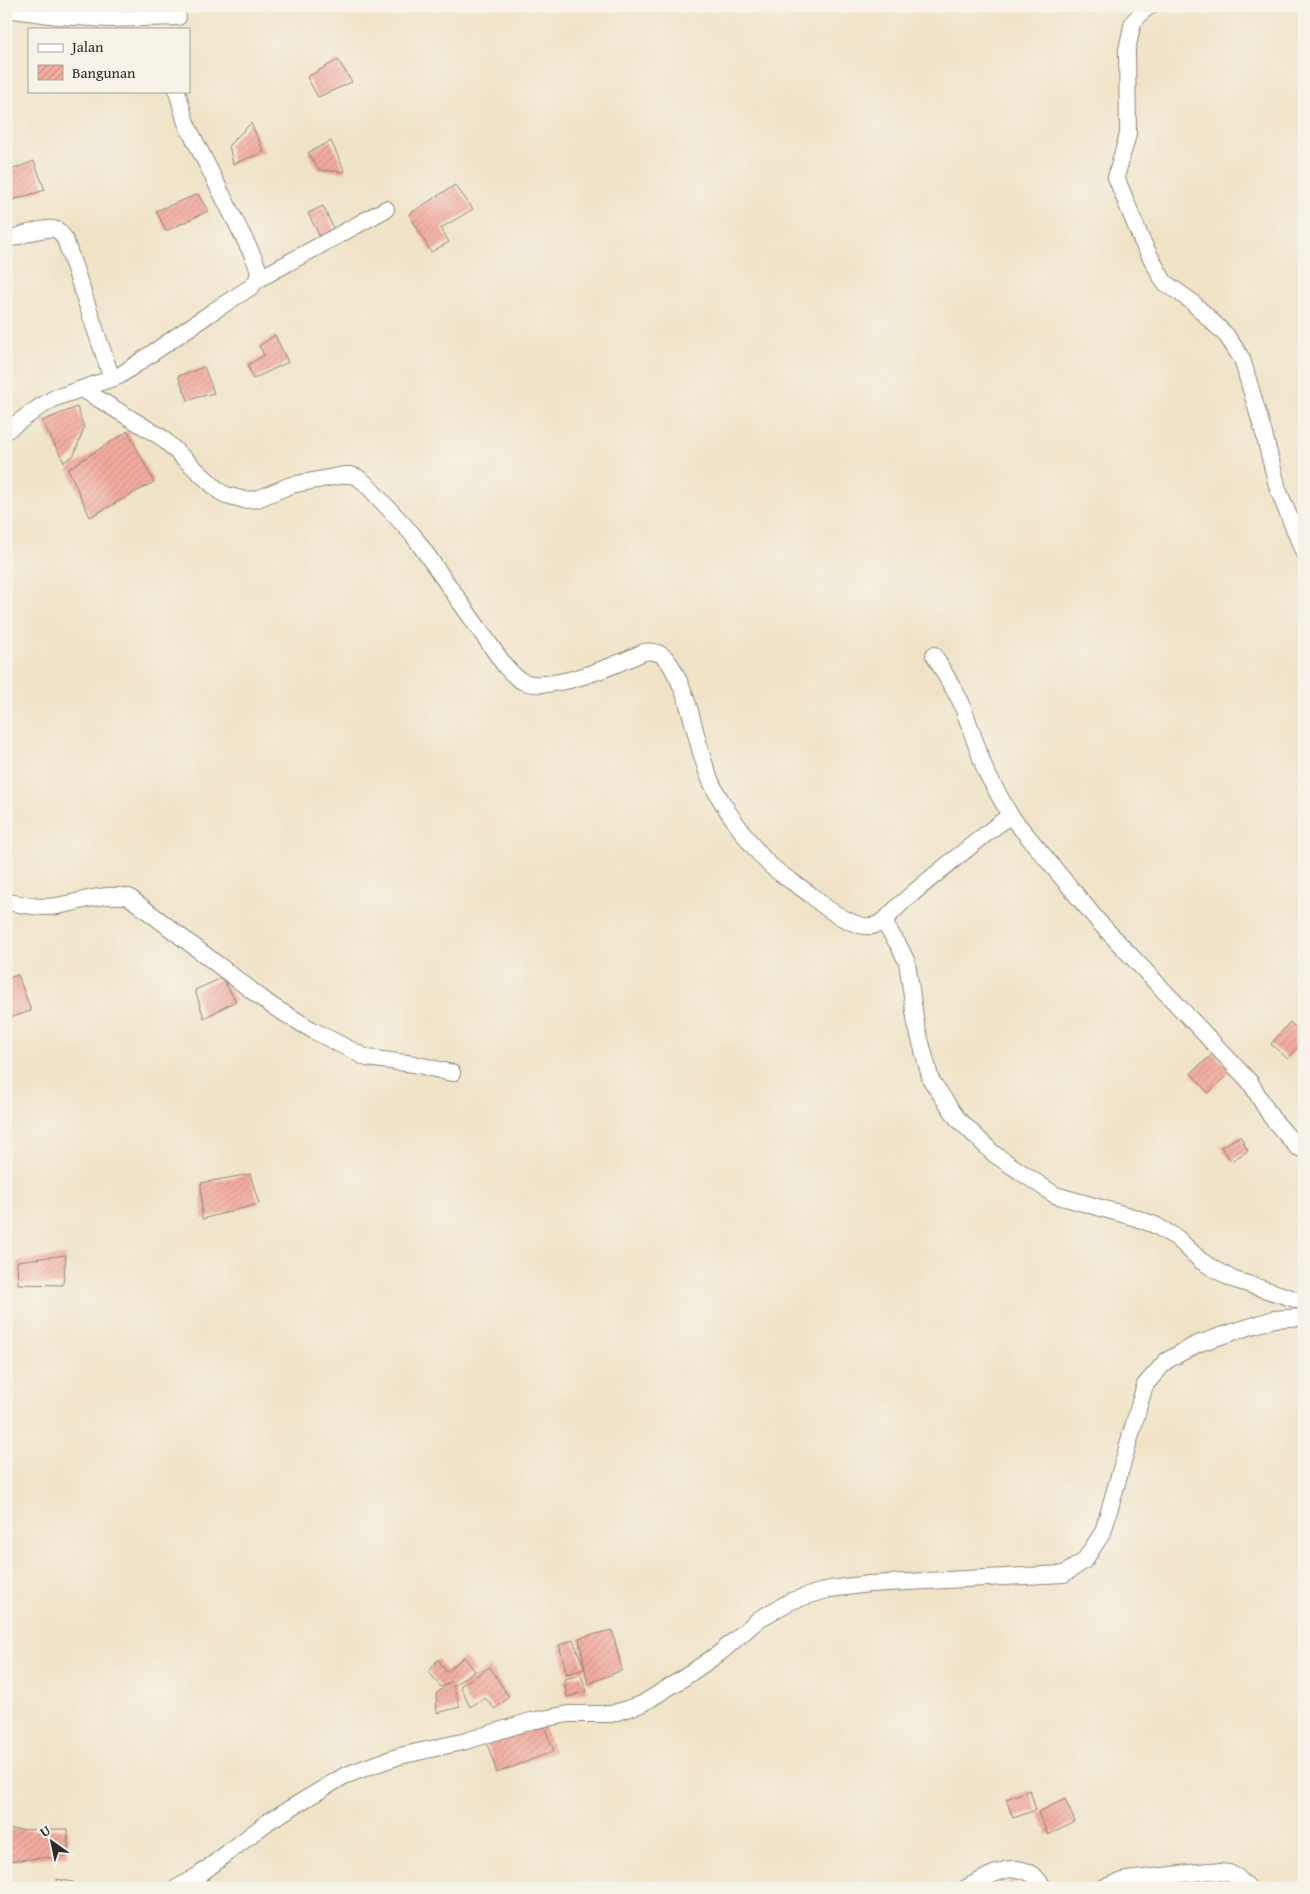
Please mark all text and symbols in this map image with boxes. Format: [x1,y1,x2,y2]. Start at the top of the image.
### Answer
legend [28,28,190,92]
text: Jalan [70,36,104,57]
text: Bangunan [72,62,136,83]
north arrow [28,1816,78,1866]
text: U [36,1820,55,1842]

